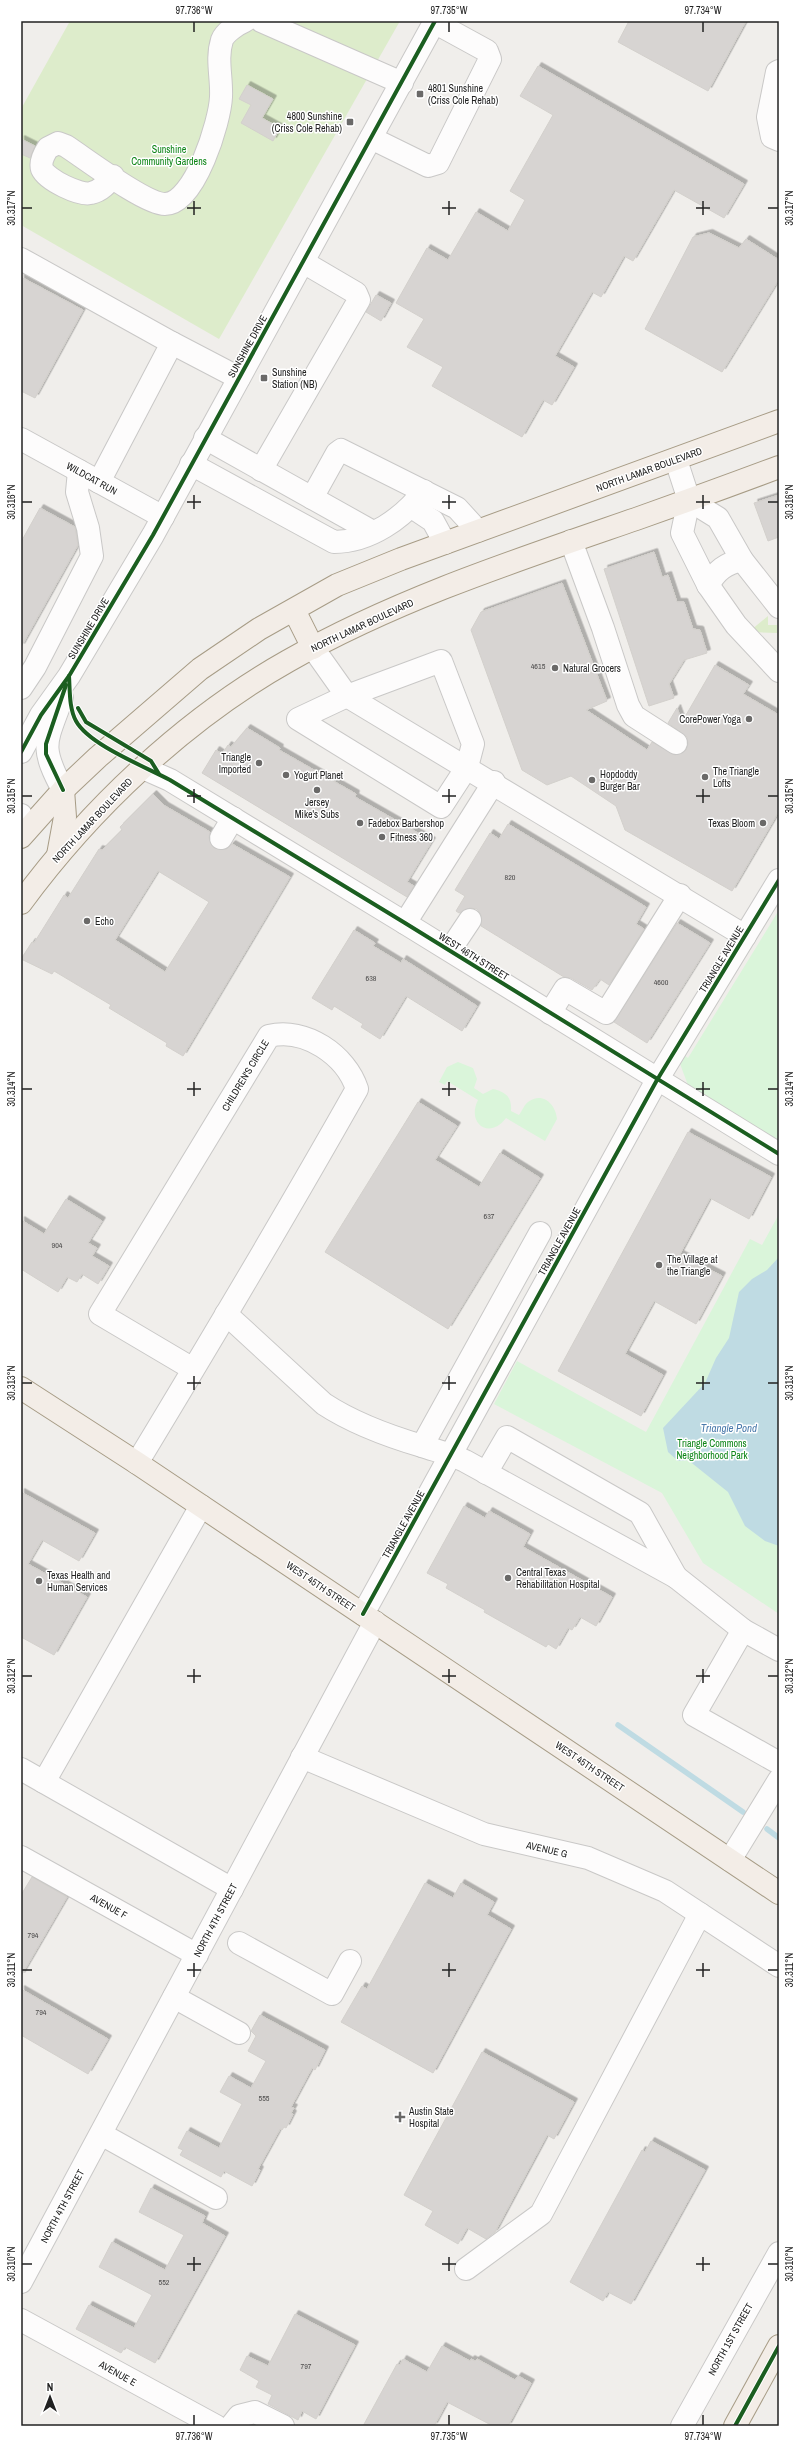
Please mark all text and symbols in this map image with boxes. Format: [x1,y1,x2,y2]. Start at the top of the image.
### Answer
text: 97.736°W [176,4,213,17]
text: 97.735°W [431,4,468,17]
text: 97.734°W [685,4,722,17]
place label: 4801 Sunshine (Criss Cole Rehab) [428,82,498,107]
marker: 4801 Sunshine (Criss Cole Rehab) [415,89,425,99]
place label: 4800 Sunshine (Criss Cole Rehab) [272,110,342,135]
marker: 4800 Sunshine (Criss Cole Rehab) [345,117,355,127]
park label: Sunshine Community Gardens [131,143,207,168]
text: 30.317°N [5,190,18,226]
text: 30.317°N [783,190,796,226]
street label: SUNSHINE DRIVE [225,313,270,380]
place label: Sunshine Station (NB) [272,366,317,391]
marker: Sunshine Station (NB) [259,373,269,383]
street label: NORTH LAMAR BOULEVARD [594,444,704,495]
street label: WILDCAT RUN [64,459,120,498]
text: 30.316°N [5,484,18,520]
text: 30.316°N [783,484,796,520]
street label: SUNSHINE DRIVE [65,595,112,661]
street label: NORTH LAMAR BOULEVARD [309,596,416,655]
house number: 4615 [531,661,546,671]
place label: Natural Grocers [563,662,621,675]
marker: Natural Grocers [550,663,560,673]
place label: CorePower Yoga [679,713,741,726]
marker: CorePower Yoga [744,714,754,724]
place label: Triangle Imported [219,751,251,776]
marker: Triangle Imported [254,758,264,768]
place label: The Triangle Lofts [713,765,759,790]
place label: Hopdoddy Burger Bar [600,768,640,793]
place label: Yogurt Planet [294,769,344,782]
marker: Yogurt Planet [281,770,291,780]
marker: The Triangle Lofts [700,772,710,782]
street label: NORTH LAMAR BOULEVARD [49,775,135,866]
marker: Hopdoddy Burger Bar [587,775,597,785]
text: 30.315°N [5,778,18,814]
text: 30.315°N [783,778,796,814]
marker: Jersey Mike's Subs [312,785,322,795]
place label: Jersey Mike's Subs [295,796,339,821]
place label: Fadebox Barbershop [368,817,445,830]
place label: Texas Bloom [708,817,755,830]
marker: Fadebox Barbershop [355,818,365,828]
marker: Texas Bloom [758,818,768,828]
place label: Fitness 360 [390,831,433,844]
marker: Fitness 360 [377,832,387,842]
house number: 820 [505,872,516,882]
place label: Echo [95,915,114,928]
marker: Echo [82,916,92,926]
street label: TRIANGLE AVENUE [696,923,747,995]
street label: WEST 46TH STREET [436,930,511,983]
house number: 638 [366,973,377,983]
house number: 4600 [654,977,669,987]
street label: CHILDREN'S CIRCLE [219,1037,272,1113]
text: 30.314°N [5,1071,18,1107]
text: 30.314°N [783,1071,796,1107]
street label: TRIANGLE AVENUE [535,1205,584,1278]
house number: 637 [484,1211,495,1221]
house number: 904 [52,1240,63,1250]
place label: The Village at the Triangle [667,1253,718,1278]
marker: The Village at the Triangle [654,1260,664,1270]
text: 30.313°N [5,1365,18,1401]
text: 30.313°N [783,1365,796,1401]
water label: Triangle Pond [701,1421,758,1435]
park label: Triangle Commons Neighborhood Park [676,1437,748,1462]
street label: TRIANGLE AVENUE [379,1488,428,1561]
street label: WEST 45TH STREET [284,1559,358,1614]
place label: Central Texas Rehabilitation Hospital [516,1566,600,1591]
place label: Texas Health and Human Services [47,1569,110,1594]
marker: Central Texas Rehabilitation Hospital [503,1573,513,1583]
marker: Texas Health and Human Services [34,1576,44,1586]
text: 30.312°N [5,1658,18,1694]
text: 30.312°N [783,1658,796,1694]
street label: WEST 45TH STREET [553,1739,627,1794]
street label: AVENUE G [524,1838,569,1861]
street label: NORTH 4TH STREET [191,1881,240,1959]
street label: AVENUE F [87,1890,130,1922]
house number: 794 [28,1930,39,1940]
text: 30.311°N [5,1953,18,1987]
text: 30.311°N [783,1953,796,1987]
house number: 794 [36,2007,47,2017]
house number: 555 [259,2093,270,2103]
place label: Austin State Hospital [408,2105,454,2130]
marker: Austin State Hospital [394,2111,406,2123]
street label: NORTH 4TH STREET [38,2167,87,2245]
text: 30.310°N [5,2246,18,2282]
text: 30.310°N [783,2246,796,2282]
house number: 552 [159,2277,170,2287]
street label: NORTH 1ST STREET [705,2301,756,2378]
street label: AVENUE E [96,2357,139,2389]
house number: 797 [301,2361,312,2371]
north arrow [30,2377,70,2417]
text: N [47,2380,53,2394]
text: 97.736°W [176,2430,213,2443]
text: 97.735°W [431,2430,468,2443]
text: 97.734°W [685,2430,722,2443]

